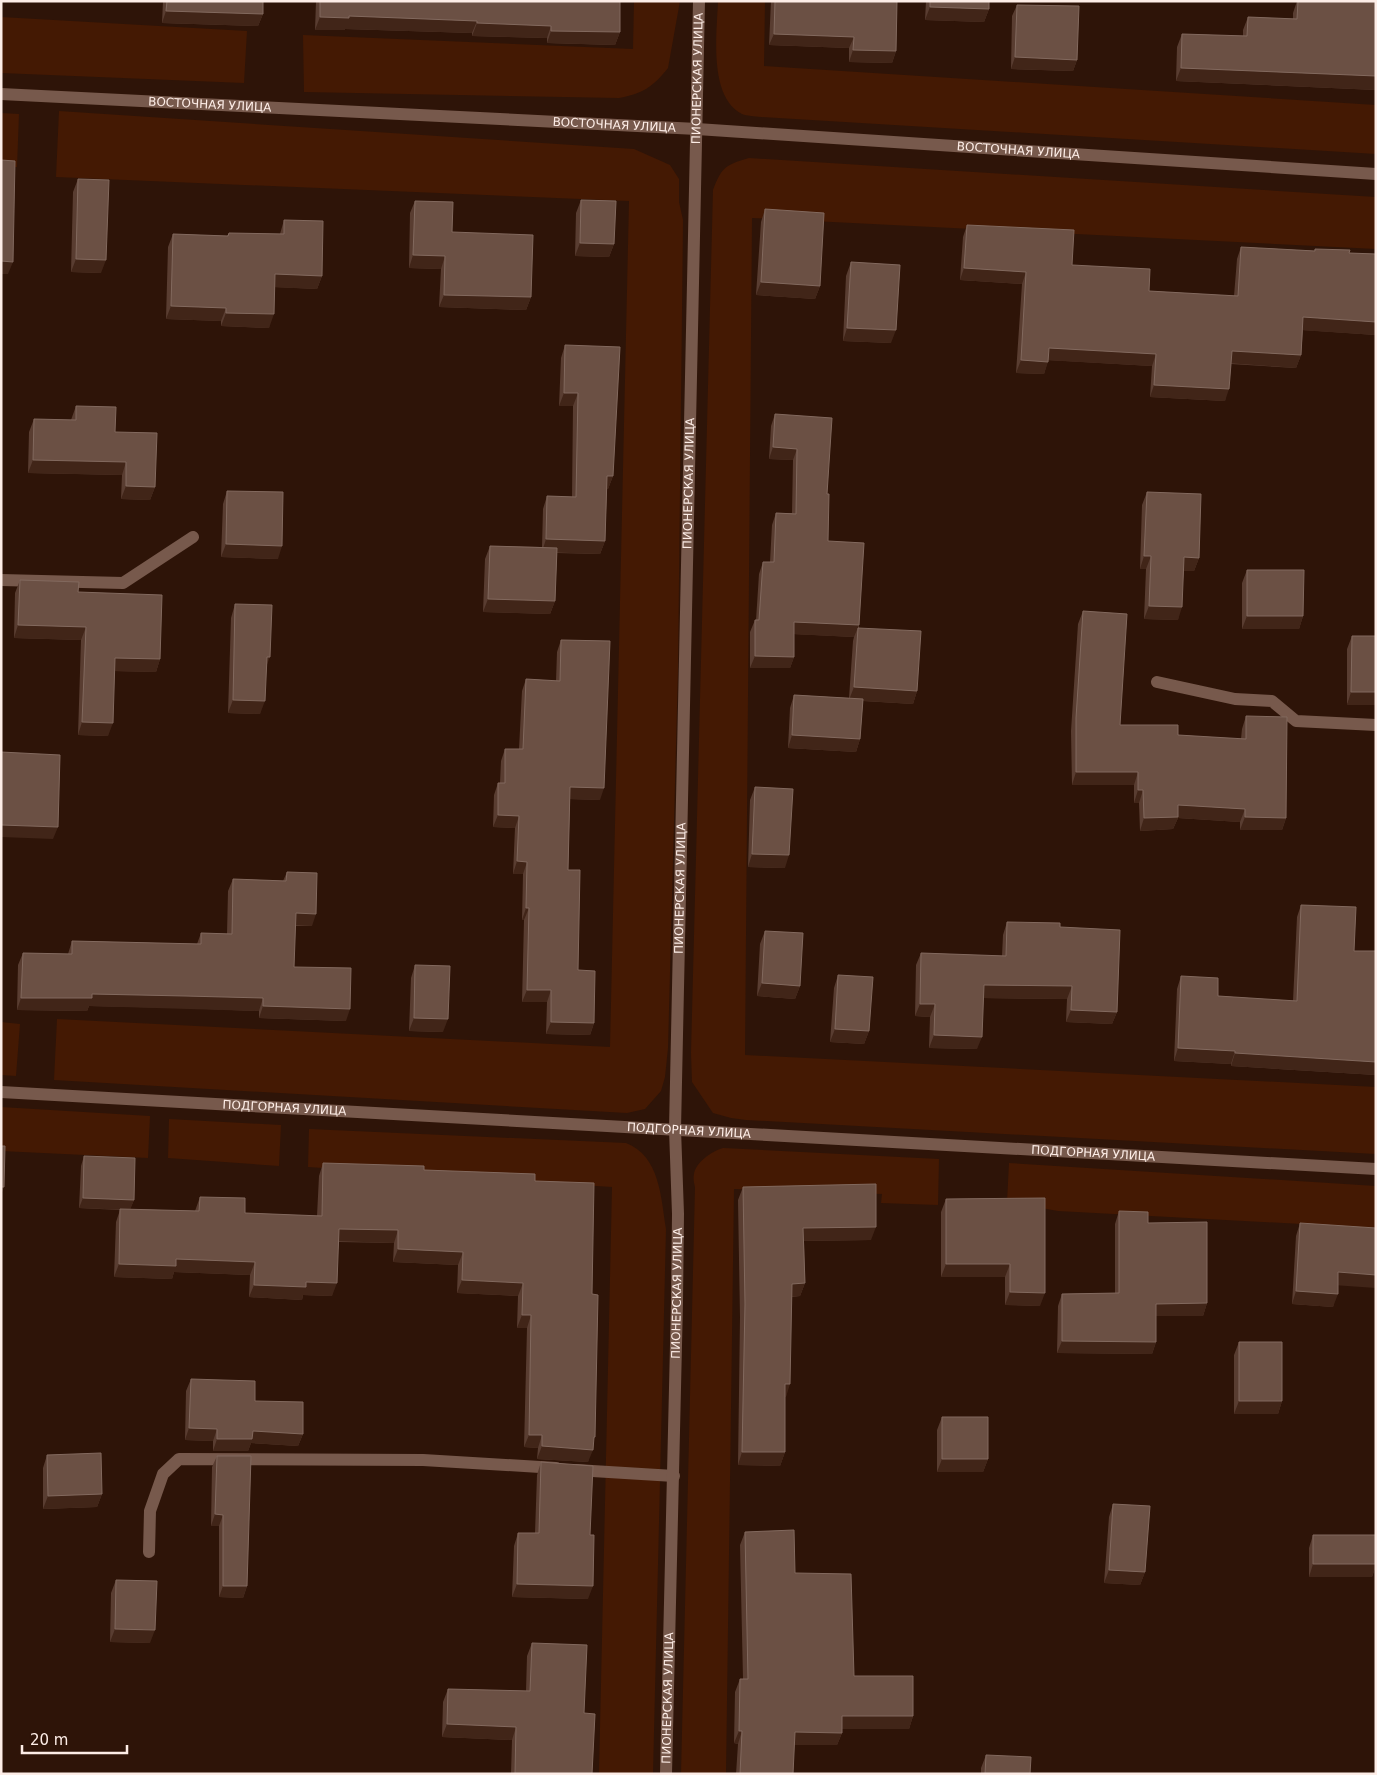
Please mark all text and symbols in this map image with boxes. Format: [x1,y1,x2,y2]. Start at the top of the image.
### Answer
street label: ПИОНЕРСКАЯ УЛИЦА [689,12,706,144]
street label: ВОСТОЧНАЯ УЛИЦА [148,94,272,115]
street label: ВОСТОЧНАЯ УЛИЦА [552,115,677,135]
street label: ВОСТОЧНАЯ УЛИЦА [956,139,1081,161]
street label: ПИОНЕРСКАЯ УЛИЦА [680,417,697,549]
street label: ПИОНЕРСКАЯ УЛИЦА [672,822,689,954]
street label: ПОДГОРНАЯ УЛИЦА [222,1097,348,1118]
street label: ПОДГОРНАЯ УЛИЦА [627,1120,752,1141]
street label: ПОДГОРНАЯ УЛИЦА [1031,1143,1156,1164]
street label: ПИОНЕРСКАЯ УЛИЦА [669,1227,685,1359]
street label: ПИОНЕРСКАЯ УЛИЦА [659,1631,676,1764]
scale bar [22,1722,128,1754]
text: 20 m [30,1731,68,1749]

